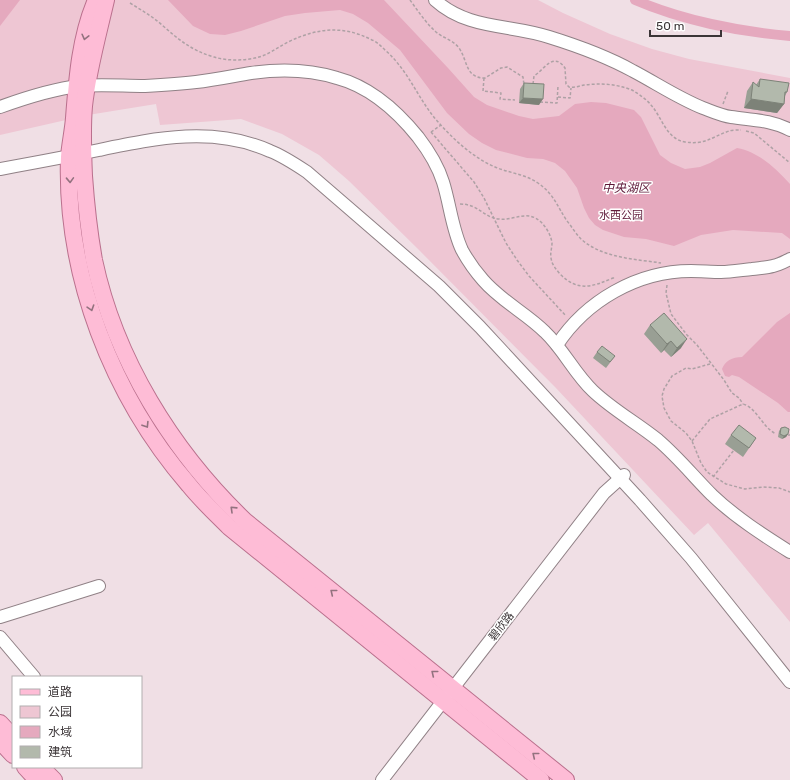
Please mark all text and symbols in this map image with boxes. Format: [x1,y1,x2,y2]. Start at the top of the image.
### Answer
scale bar [650,12,721,38]
text: 50 m [656,19,684,33]
one-way arrow [81,34,90,41]
one-way arrow [65,177,74,183]
water label: 中央湖区 [602,181,652,195]
park label: 水西公园 [599,209,643,222]
one-way arrow [86,304,95,311]
one-way arrow [141,421,148,428]
one-way arrow [230,506,238,514]
one-way arrow [331,589,338,596]
street label: 碧欣路 [486,609,517,643]
one-way arrow [432,671,439,678]
legend [12,676,142,768]
text: 道路 [48,685,72,699]
text: 公园 [48,705,72,719]
text: 水域 [48,725,72,739]
text: 建筑 [48,745,72,759]
one-way arrow [533,753,540,760]

